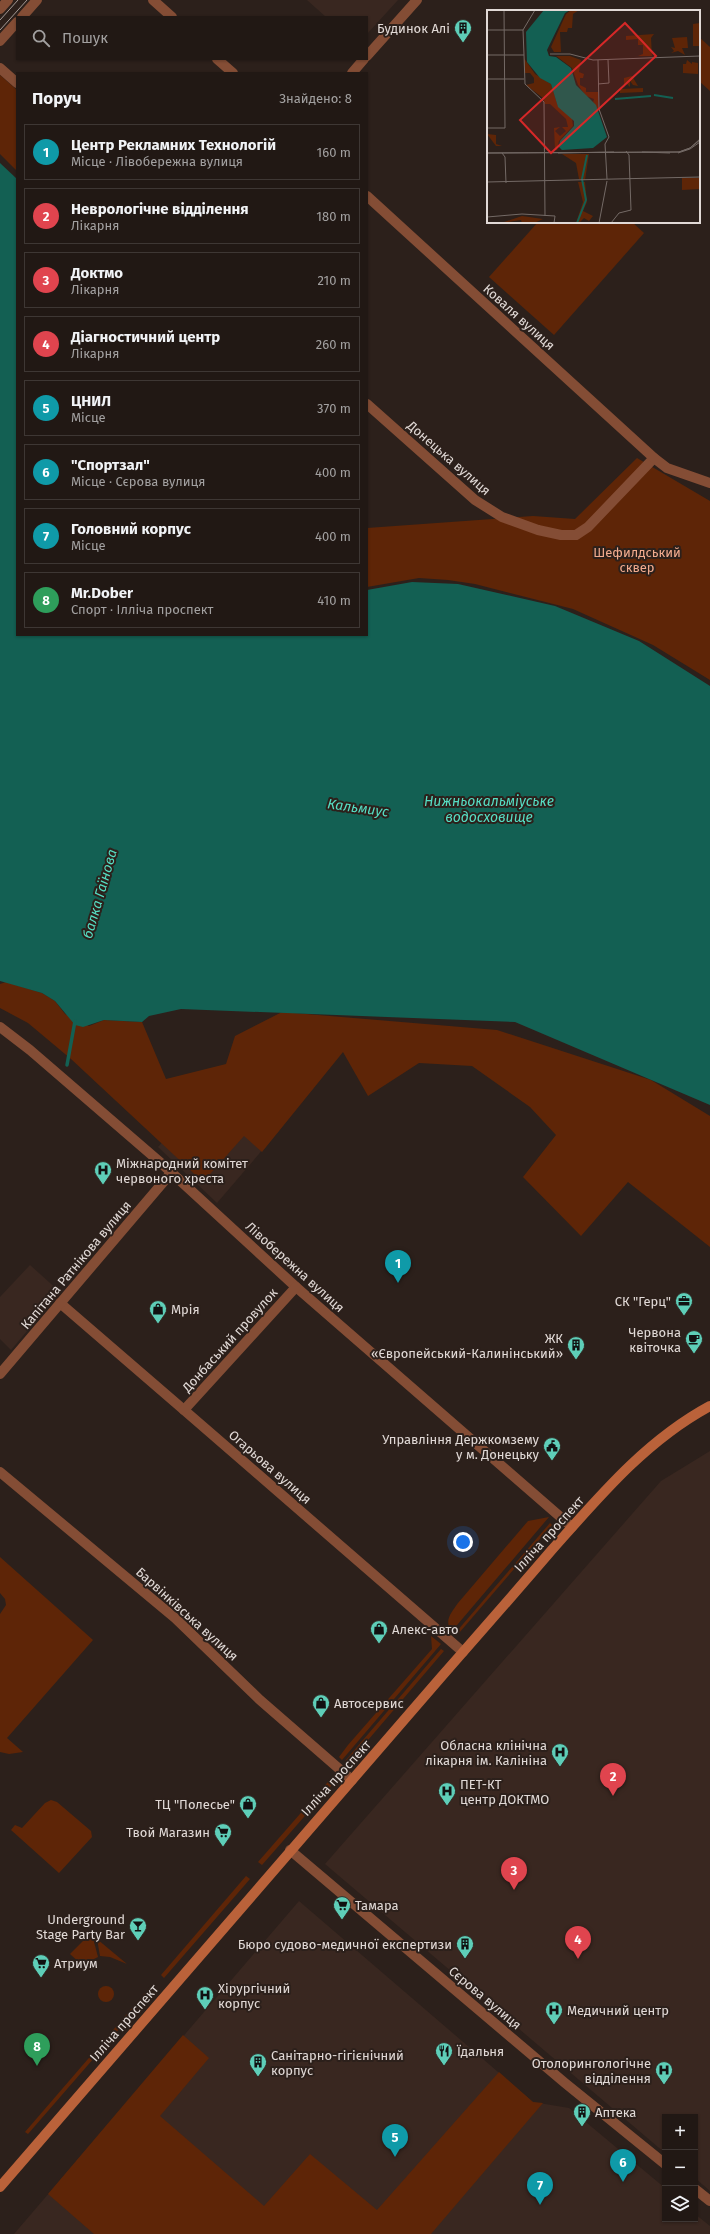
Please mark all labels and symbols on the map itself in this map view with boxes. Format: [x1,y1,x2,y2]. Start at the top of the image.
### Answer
inset map [487,10,700,223]
building icon: Будинок Алі [453,18,473,43]
place label: Будинок Алі [377,21,450,36]
street label: Коваля вулиця [480,281,558,353]
street label: Донецька вулиця [404,417,494,498]
park label: Шефилдський сквер [593,545,681,575]
water label: Нижньокальміуське водосховище [424,793,554,826]
water label: Кальмиус [326,795,390,821]
water label: балка Гаїнова [79,847,121,941]
place label: Міжнародний комітет червоного хреста [116,1156,248,1186]
hospital icon: Міжнародний комітет червоного хреста [93,1160,113,1185]
street label: Капітана Ратнікова вулиця [18,1198,134,1332]
street label: Лівобережна вулиця [243,1219,347,1315]
pin: 1 [385,1250,411,1283]
street label: Донбаський провулок [179,1285,281,1396]
office icon: СК "Герц" [674,1291,694,1316]
place label: СК "Герц" [615,1294,671,1309]
shop icon: Мрія [148,1299,168,1324]
place label: Мрія [171,1302,200,1317]
place label: Червона квіточка [629,1325,681,1355]
cafe icon: Червона квіточка [684,1329,704,1354]
place label: ЖК «Європейський-Калинінський» [371,1331,563,1361]
building icon: ЖК «Європейський-Калинінський» [566,1335,586,1360]
street label: Огарьова вулиця [226,1427,314,1507]
place label: Управління Держкомзему у м. Донецьку [382,1432,540,1462]
public building icon: Управління Держкомзему у м. Донецьку [542,1436,562,1461]
street label: Ілліча проспект [511,1493,587,1575]
your location [453,1532,473,1552]
street label: Барвінківська вулиця [133,1564,241,1664]
shop icon: Алекс-авто [369,1619,389,1644]
place label: Алекс-авто [392,1622,459,1637]
shop icon: Автосервис [311,1693,331,1718]
place label: Автосервис [334,1696,404,1711]
street label: Ілліча проспект [298,1737,374,1819]
place label: Обласна клінічна лікарня ім. Калініна [425,1738,547,1768]
hospital icon: Обласна клінічна лікарня ім. Калініна [550,1742,570,1767]
pin: 2 [600,1763,626,1796]
place label: ПЕТ-КТ центр ДОКТМО [460,1777,549,1807]
hospital icon: ПЕТ-КТ центр ДОКТМО [437,1781,457,1806]
shop icon: ТЦ "Полесье" [238,1794,258,1819]
place label: ТЦ "Полесье" [155,1797,235,1812]
supermarket icon: Твой Магазин [213,1822,233,1847]
place label: Твой Магазин [126,1825,210,1840]
pin: 3 [501,1857,527,1890]
supermarket icon: Тамара [332,1895,352,1920]
place label: Тамара [355,1898,399,1913]
place label: Underground Stage Party Bar [36,1912,125,1942]
bar icon: Underground Stage Party Bar [128,1916,148,1941]
pin: 4 [565,1926,591,1959]
building icon: Бюро судово-медичної експертизи [455,1934,475,1959]
place label: Бюро судово-медичної експертизи [238,1937,452,1952]
supermarket icon: Атриум [31,1953,51,1978]
place label: Атриум [54,1956,98,1971]
street label: Сєрова вулиця [446,1963,524,2033]
street label: Ілліча проспект [87,1981,161,2064]
place label: Хірургічний корпус [218,1981,290,2011]
hospital icon: Хірургічний корпус [195,1985,215,2010]
hospital icon: Медичний центр [544,2000,564,2025]
place label: Медичний центр [567,2003,669,2018]
pin: 8 [24,2033,50,2066]
restaurant icon: Їдальня [434,2041,454,2066]
place label: Їдальня [456,2044,504,2059]
place label: Санітарно-гігієнічний корпус [271,2048,404,2078]
building icon: Санітарно-гігієнічний корпус [248,2052,268,2077]
place label: Отолорингологічне відділення [532,2056,651,2086]
hospital icon: Отолорингологічне відділення [654,2060,674,2085]
building icon: Аптека [572,2102,592,2127]
place label: Аптека [595,2105,636,2120]
pin: 5 [382,2124,408,2157]
pin: 6 [610,2149,636,2182]
pin: 7 [527,2172,553,2205]

